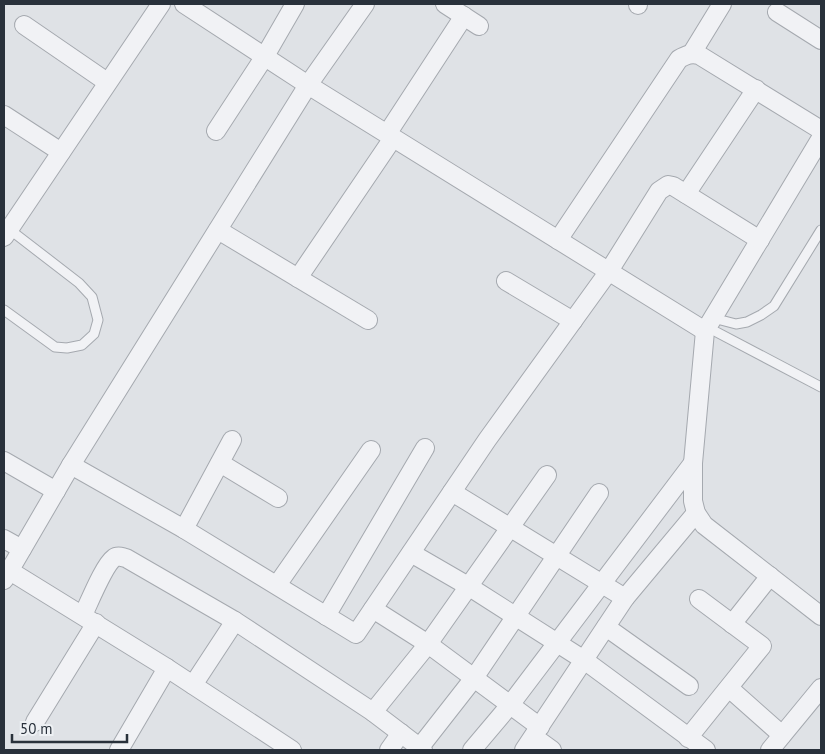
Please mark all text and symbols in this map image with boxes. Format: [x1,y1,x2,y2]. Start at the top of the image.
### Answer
scale bar [12,712,128,744]
text: 50 m [20,719,53,738]

